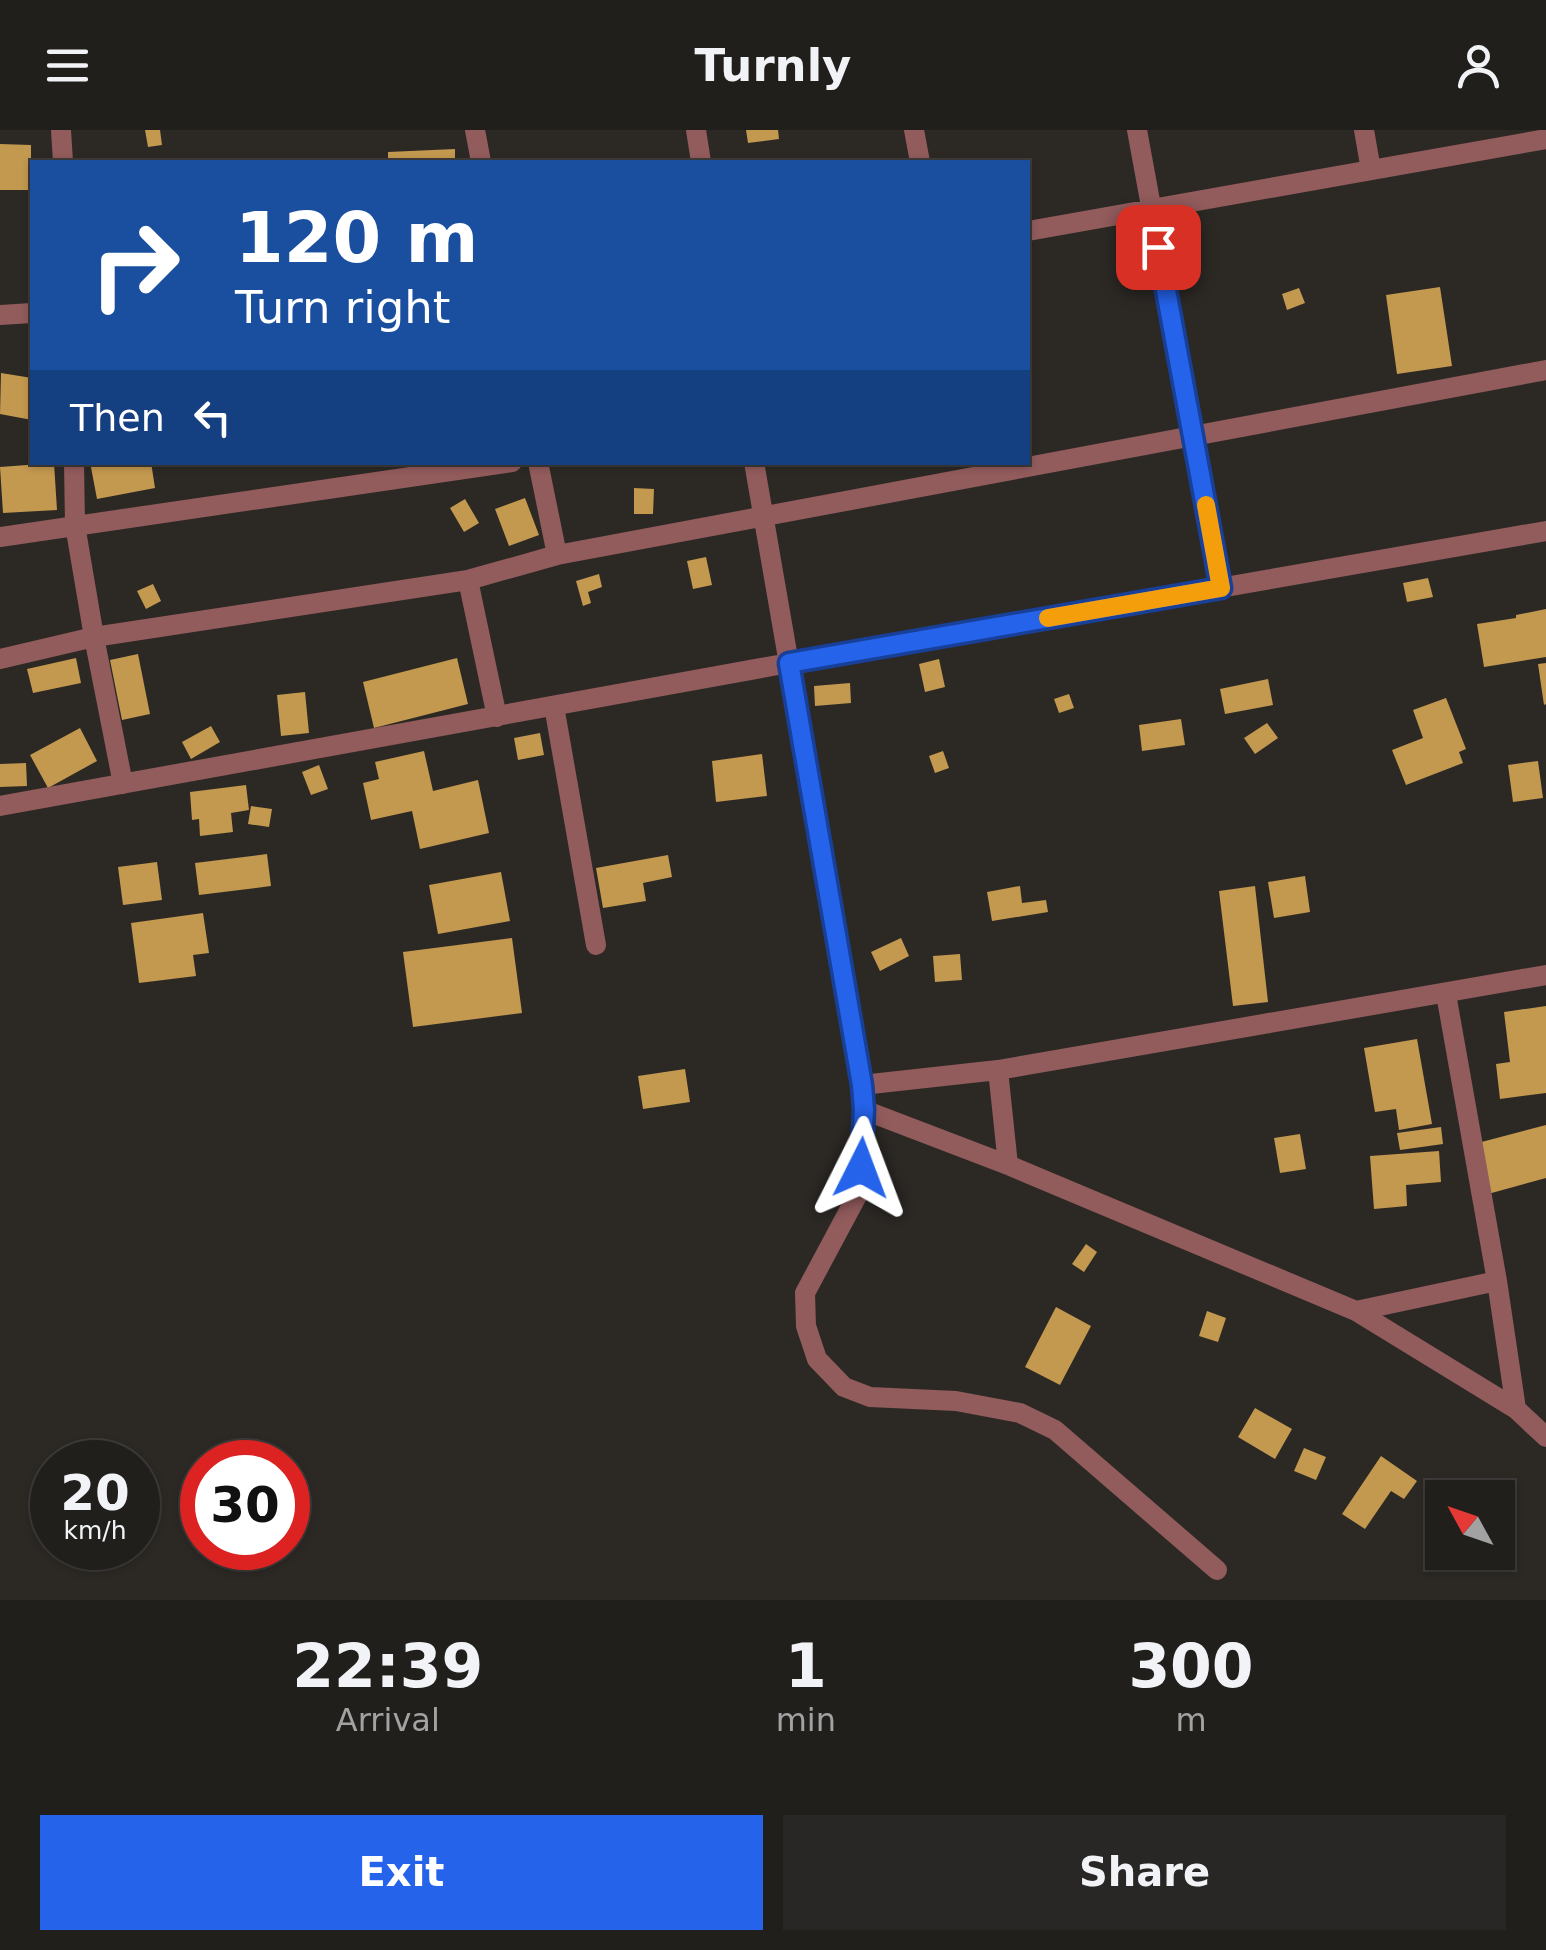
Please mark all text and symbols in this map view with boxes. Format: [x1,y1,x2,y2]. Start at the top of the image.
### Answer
icon: menu [40,38,95,93]
icon: person [1451,38,1506,93]
text: Turnly [695,39,851,92]
text: 120 m [235,197,478,279]
icon: right [70,200,200,330]
pin [1116,205,1201,290]
icon: arrive [1131,220,1186,275]
text: Turn right [235,281,450,334]
icon: left [185,390,240,445]
text: Then [70,396,165,440]
position arrow [809,1116,913,1220]
speed limit sign: 30 [180,1440,310,1570]
text: 20 [60,1464,130,1522]
north arrow [1425,1480,1515,1570]
map controls [1425,1480,1515,1570]
text: km/h [63,1516,127,1545]
text: 22:39 [292,1631,483,1701]
text: 1 [785,1631,827,1701]
text: 300 [1128,1631,1254,1701]
text: Arrival [336,1701,440,1739]
text: min [776,1701,836,1739]
text: m [1175,1701,1207,1739]
button: Exit [40,1815,763,1930]
button: Share [783,1815,1506,1930]

